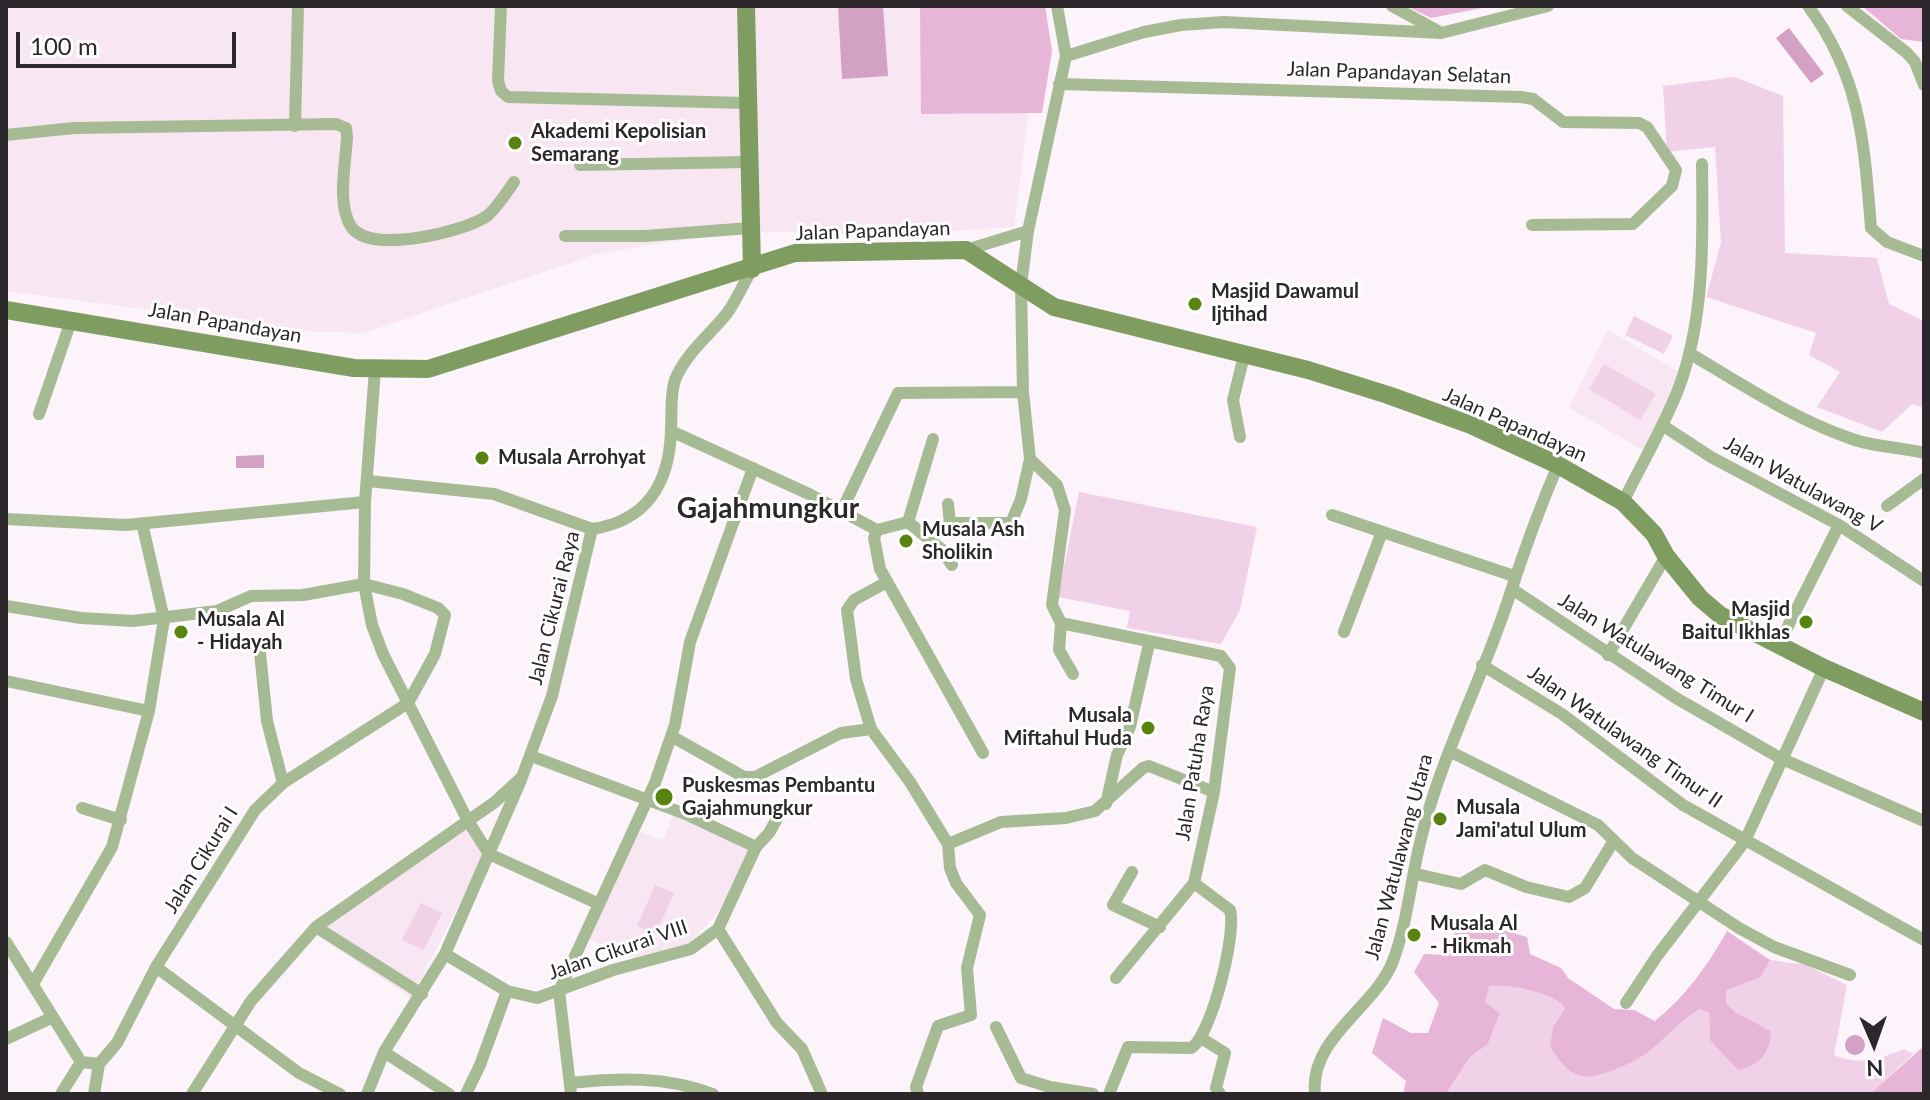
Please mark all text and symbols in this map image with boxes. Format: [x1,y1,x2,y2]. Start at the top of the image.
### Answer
scale bar [20,16,240,66]
text: 100 m [30,31,98,60]
street label: Jalan Papandayan Selatan [1287,57,1511,89]
place label: Akademi Kepolisian Semarang [531,120,706,167]
marker: Akademi Kepolisian Semarang [506,134,524,152]
street label: Jalan Papandayan [795,216,951,246]
place label: Masjid Dawamul Ijtihad [1211,280,1359,327]
marker: Masjid Dawamul Ijtihad [1186,295,1204,313]
street label: Jalan Papandayan [147,298,303,348]
street label: Jalan Papandayan [1439,383,1591,467]
street label: Jalan Watulawang V [1720,432,1886,538]
place label: Musala Arrohyat [498,446,646,470]
marker: Musala Arrohyat [473,449,491,467]
district label: Gajahmungkur [677,492,859,526]
place label: Musala Ash Sholikin [922,518,1025,565]
street label: Jalan Cikurai Raya [523,529,585,687]
marker: Musala Ash Sholikin [897,532,915,550]
street label: Jalan Watulawang Timur I [1554,588,1758,728]
place label: Masjid Baitul Ikhlas [1682,598,1790,645]
place label: Musala Al - Hidayah [197,608,285,655]
marker: Masjid Baitul Ikhlas [1797,613,1815,631]
marker: Musala Al - Hidayah [172,623,190,641]
street label: Jalan Watulawang Timur II [1523,661,1727,813]
street label: Jalan Patuha Raya [1171,684,1219,842]
place label: Musala Miftahul Huda [1003,704,1132,751]
marker: Musala Miftahul Huda [1139,719,1157,737]
street label: Jalan Watulawang Utara [1360,751,1438,963]
place label: Puskesmas Pembantu Gajahmungkur [682,774,875,821]
marker: Puskesmas Pembantu Gajahmungkur [653,786,675,808]
place label: Musala Jami'atul Ulum [1456,796,1586,843]
street label: Jalan Cikurai I [159,802,243,918]
marker: Musala Jami'atul Ulum [1431,810,1449,828]
place label: Musala Al - Hikmah [1430,912,1518,959]
street label: Jalan Cikurai VIII [545,915,691,985]
marker: Musala Al - Hikmah [1405,926,1423,944]
north arrow [1834,1004,1914,1084]
text: N [1866,1055,1884,1082]

